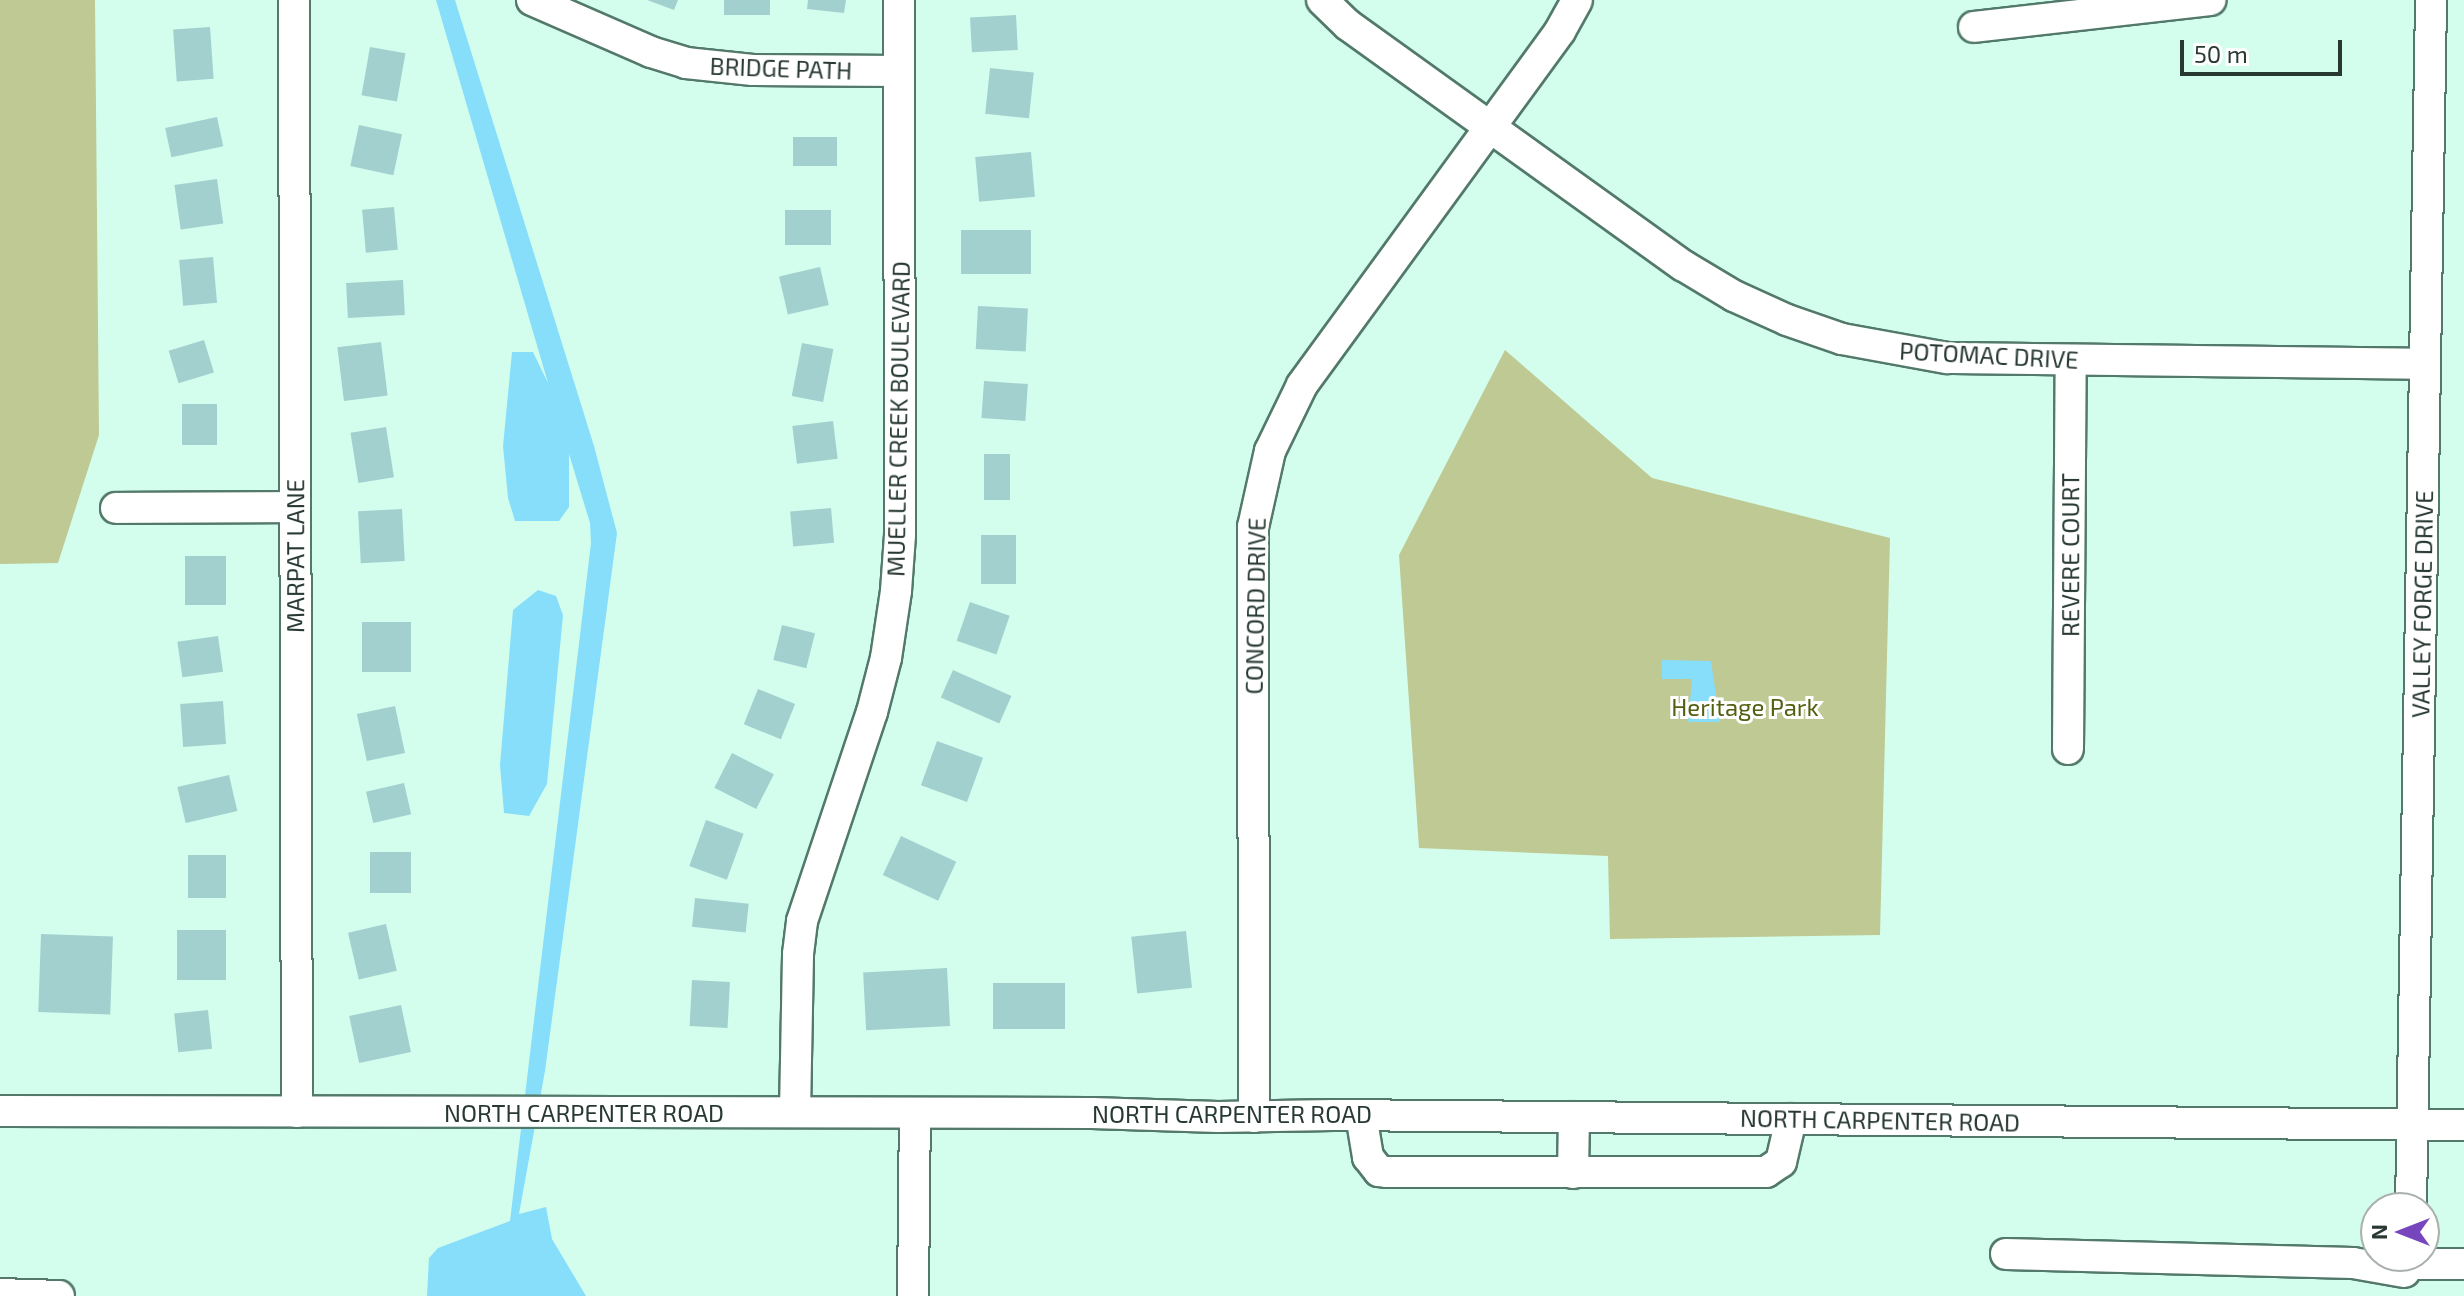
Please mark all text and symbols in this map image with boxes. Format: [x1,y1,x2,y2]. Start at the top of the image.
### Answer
scale bar [2184,24,2346,74]
text: 50 m [2194,39,2248,68]
street label: BRIDGE PATH [709,51,853,85]
street label: MUELLER CREEK BOULEVARD [881,261,915,577]
street label: POTOMAC DRIVE [1899,336,2079,374]
street label: REVERE COURT [2056,473,2084,637]
street label: MARPAT LANE [281,479,309,633]
street label: VALLEY FORGE DRIVE [2406,490,2438,718]
street label: CONCORD DRIVE [1239,517,1271,695]
park label: Heritage Park [1671,693,1819,721]
street label: NORTH CARPENTER ROAD [444,1099,724,1127]
street label: NORTH CARPENTER ROAD [1092,1100,1372,1128]
street label: NORTH CARPENTER ROAD [1740,1103,2020,1137]
north arrow [2360,1192,2440,1272]
text: N [2365,1224,2391,1240]

